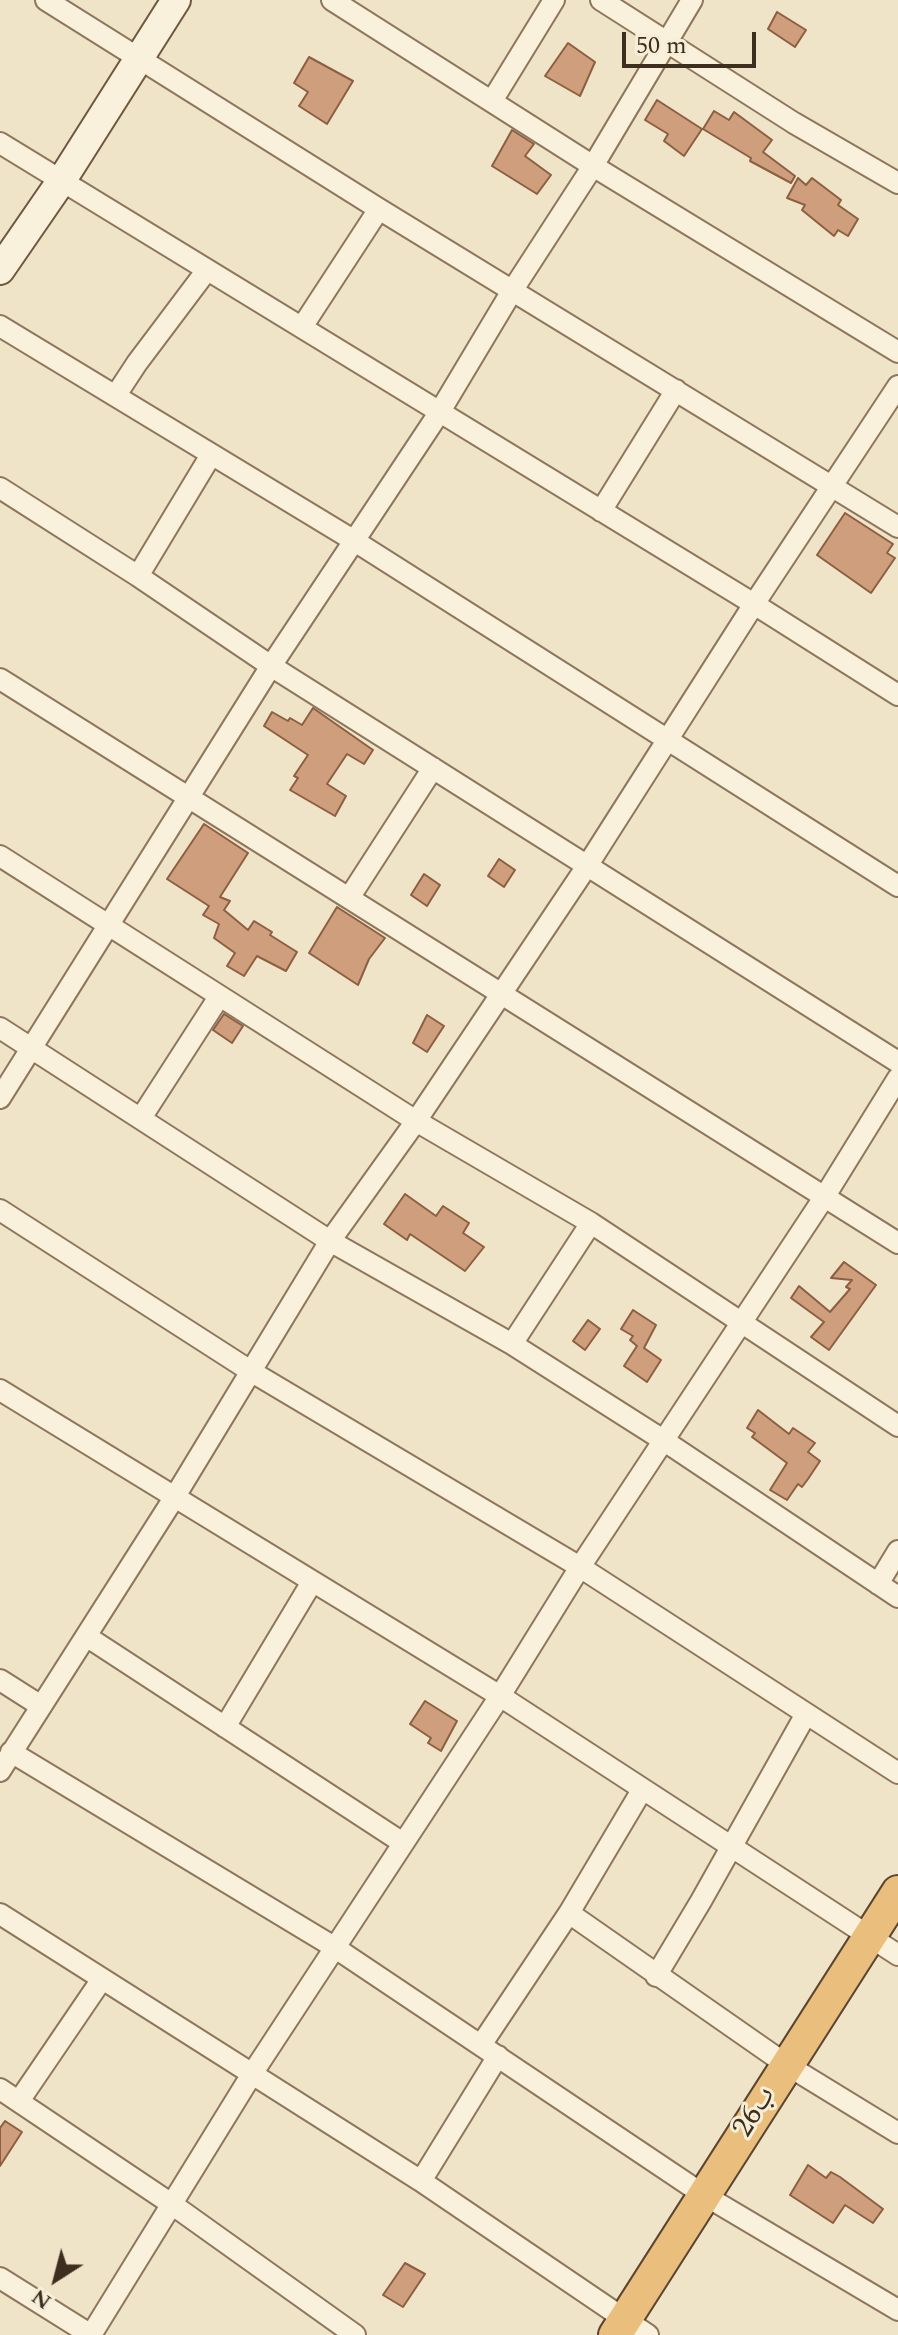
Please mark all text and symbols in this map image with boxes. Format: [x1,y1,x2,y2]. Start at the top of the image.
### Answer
scale bar [626,16,760,66]
text: 50 m [636,28,687,64]
street label: 26ب [727,2081,785,2145]
north arrow [16,2239,96,2319]
text: N [25,2280,59,2317]

